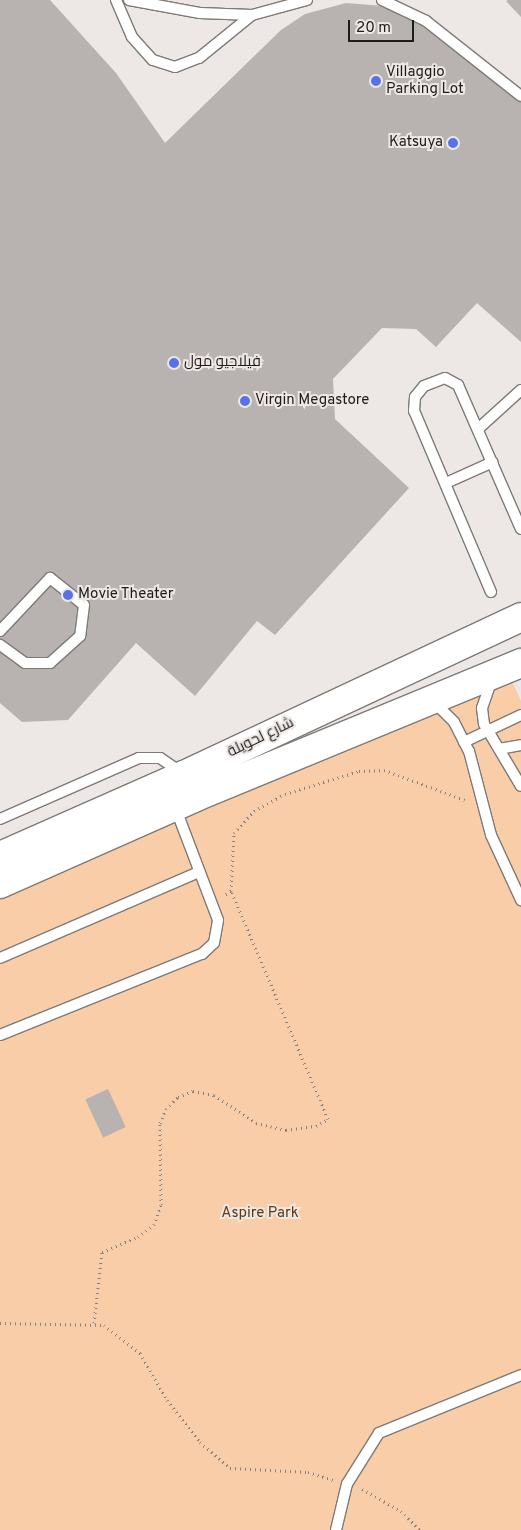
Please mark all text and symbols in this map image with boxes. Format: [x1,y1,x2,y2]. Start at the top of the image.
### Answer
scale bar [351,10,417,42]
text: 20 m [356,19,391,38]
place label: Villaggio Parking Lot [386,63,464,98]
marker: Villaggio Parking Lot [370,75,382,87]
place label: Katsuya [389,134,443,152]
marker: Katsuya [447,137,459,149]
place label: فيلاجيو مول [184,354,261,372]
marker: فيلاجيو مول [168,357,180,369]
place label: Virgin Megastore [255,392,369,410]
marker: Virgin Megastore [239,395,251,407]
place label: Movie Theater [78,586,174,604]
marker: Movie Theater [62,589,74,601]
street label: شارع لحويلة [225,714,297,762]
park label: Aspire Park [221,1205,299,1223]

